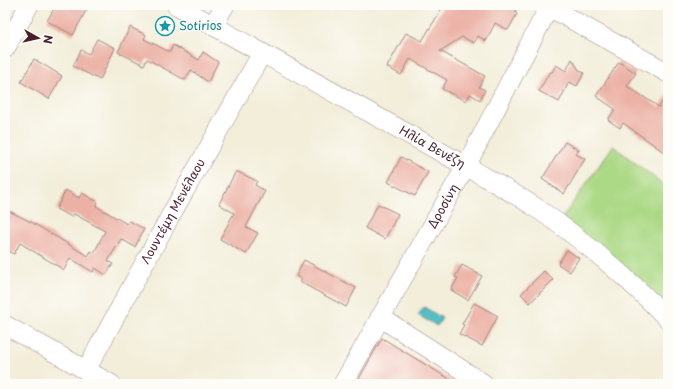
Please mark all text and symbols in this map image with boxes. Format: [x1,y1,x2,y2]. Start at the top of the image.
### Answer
place icon: Sotirios [154,15,176,37]
place label: Sotirios [179,16,222,34]
north arrow [18,18,58,58]
text: N [39,34,57,45]
street label: Ηλία Βενέζη [396,121,469,172]
street label: Λουντέμη Μενέλαου [136,155,209,267]
street label: Δροσίνη [423,180,462,231]

